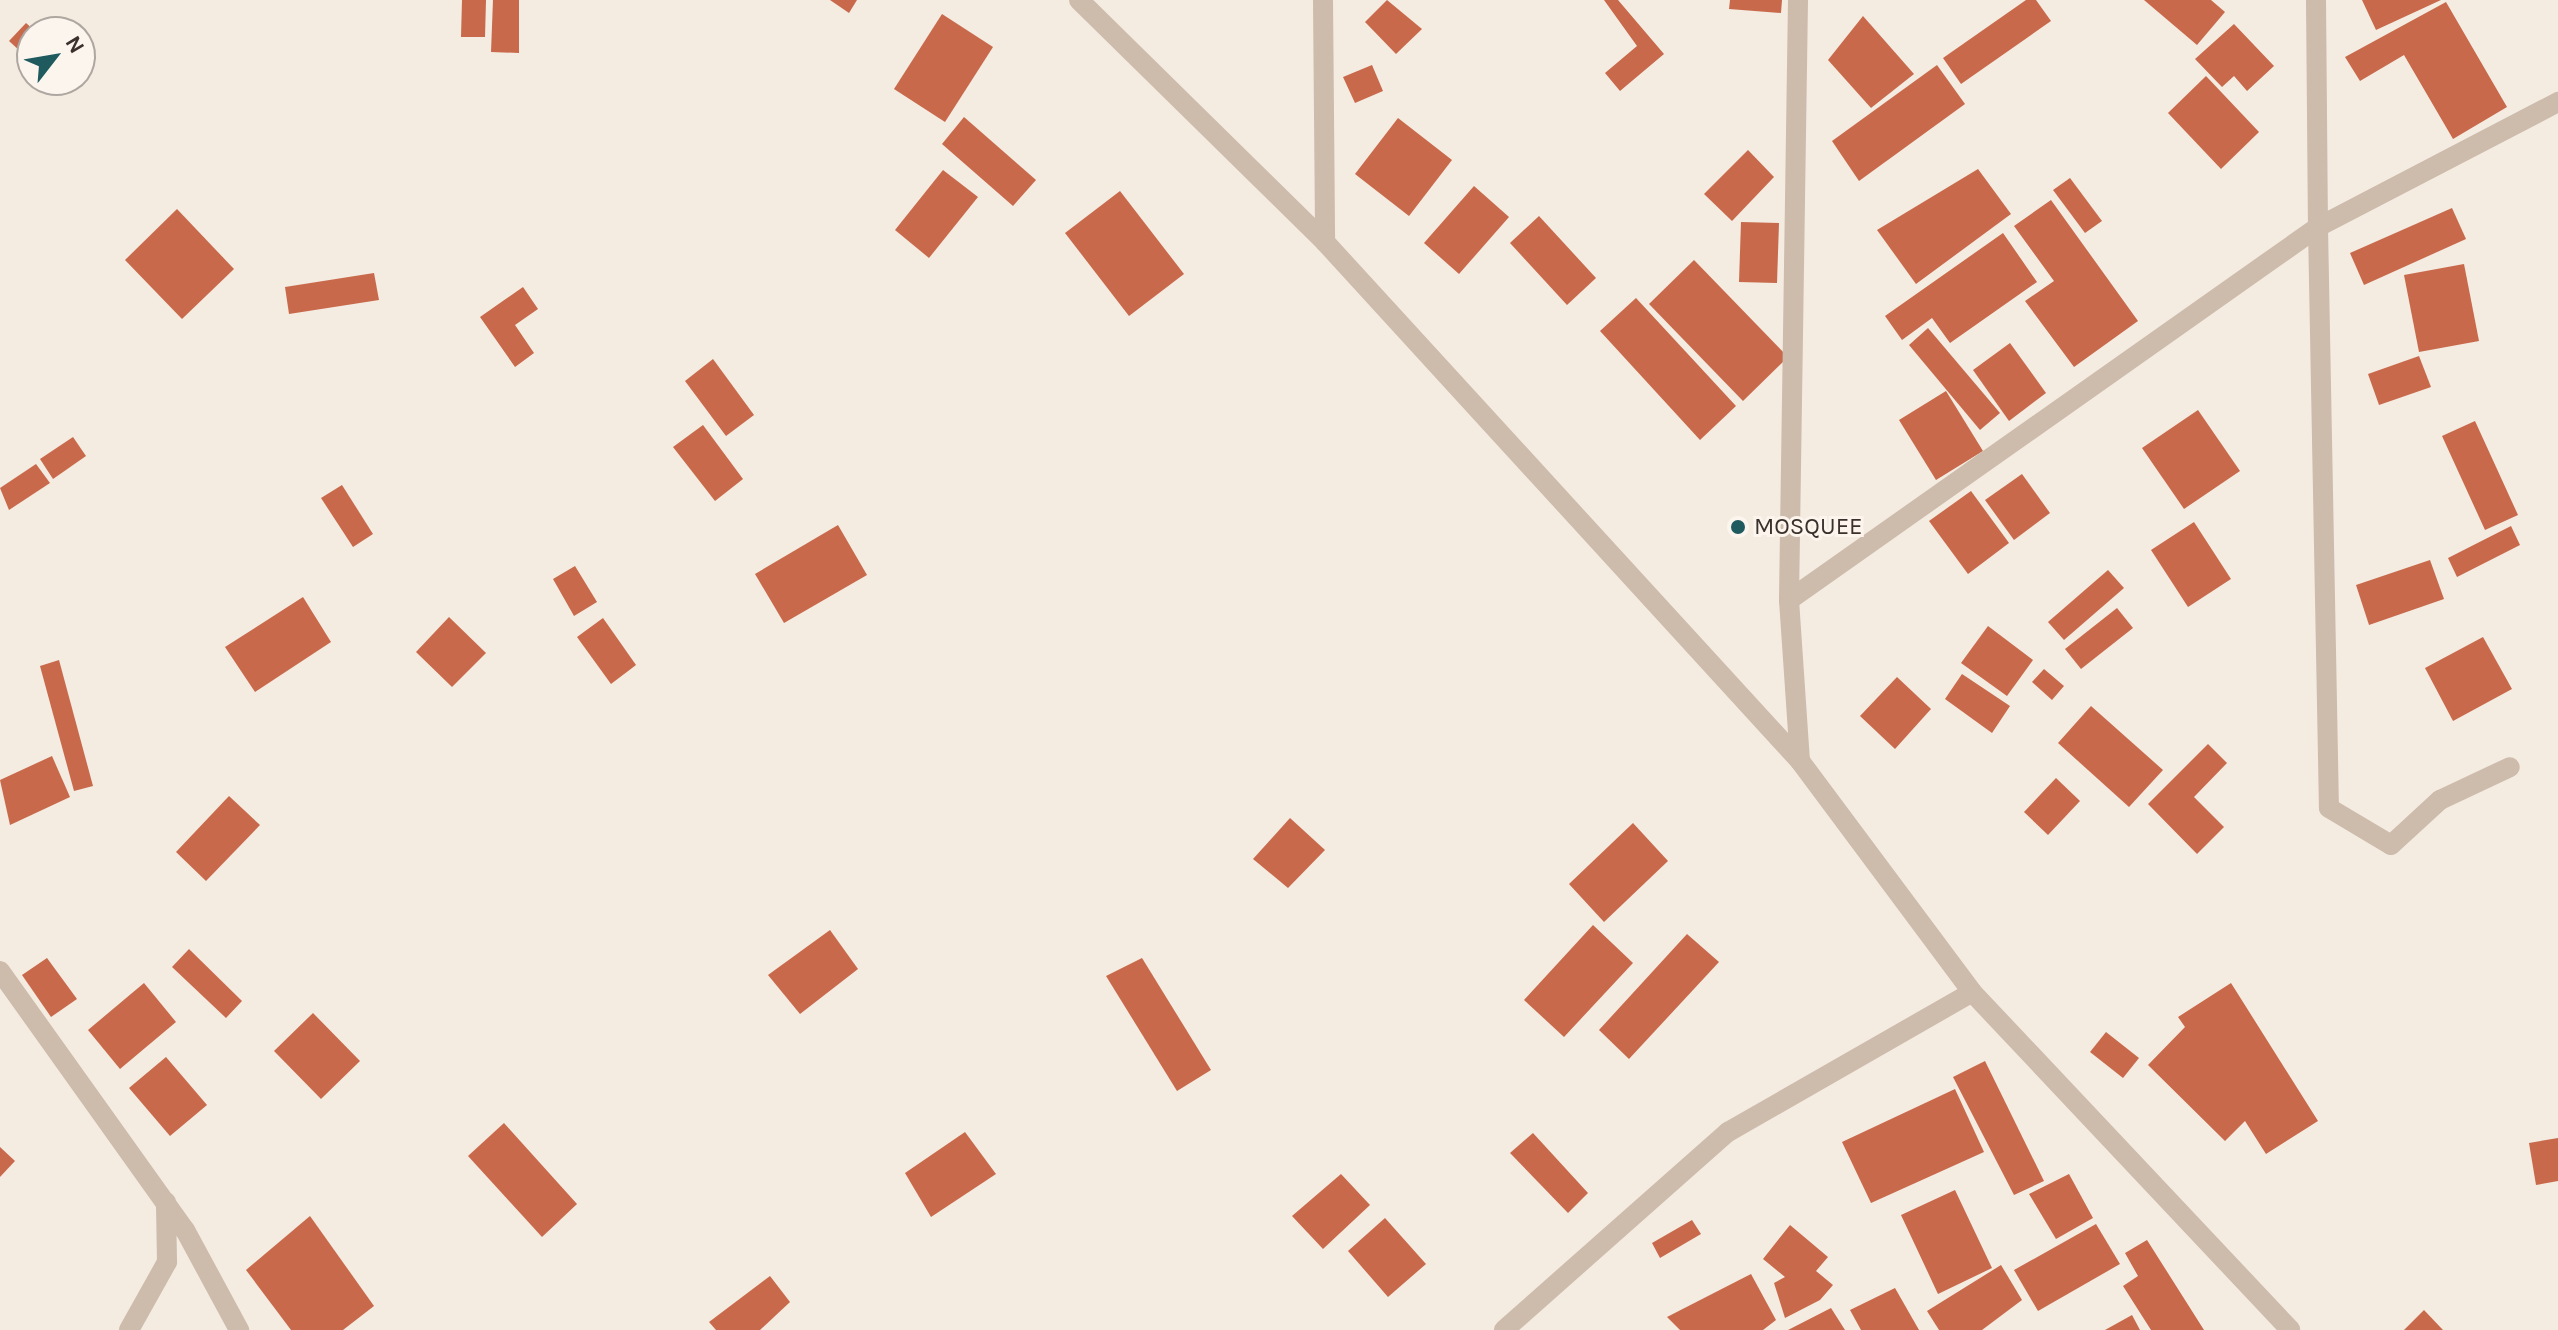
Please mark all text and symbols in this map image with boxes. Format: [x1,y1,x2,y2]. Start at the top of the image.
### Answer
north arrow [16,16,96,96]
text: N [60,31,90,58]
place label: MOSQUEE [1754,513,1863,541]
marker: MOSQUEE [1729,518,1747,536]

